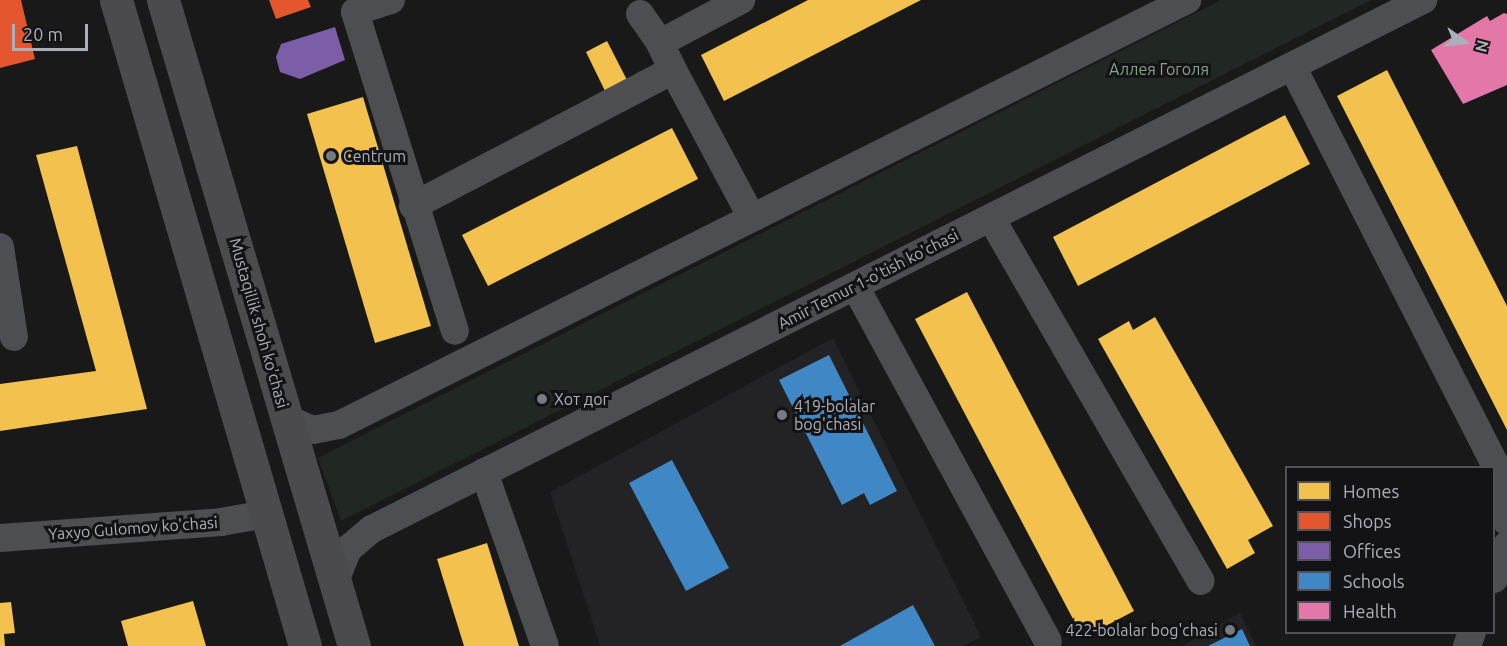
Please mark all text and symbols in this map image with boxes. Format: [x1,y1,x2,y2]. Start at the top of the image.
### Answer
scale bar [15,12,92,50]
north arrow [1435,12,1495,72]
text: 20 m [23,24,63,44]
text: N [1472,38,1493,54]
park label: Аллея Гоголя [1109,59,1209,79]
place label: Centrum [343,146,406,166]
marker: Centrum [324,149,338,163]
street label: Amir Temur 1-o'tish ko'chasi [774,225,962,333]
street label: Mustaqillik shoh ko'chasi [225,236,293,410]
place label: Хот дог [554,389,609,409]
marker: Хот дог [535,392,549,406]
place label: 419-bolalar bog'chasi [794,396,875,434]
marker: 419-bolalar bog'chasi [775,408,789,422]
legend [1285,466,1495,634]
text: Homes [1343,481,1399,501]
text: Shops [1343,511,1392,531]
street label: Yaxyo Gulomov ko'chasi [48,512,218,544]
text: Offices [1343,541,1401,561]
text: Schools [1343,571,1405,591]
text: Health [1343,601,1397,621]
place label: 422-bolalar bog'chasi [1066,620,1218,640]
marker: 422-bolalar bog'chasi [1223,623,1237,637]

